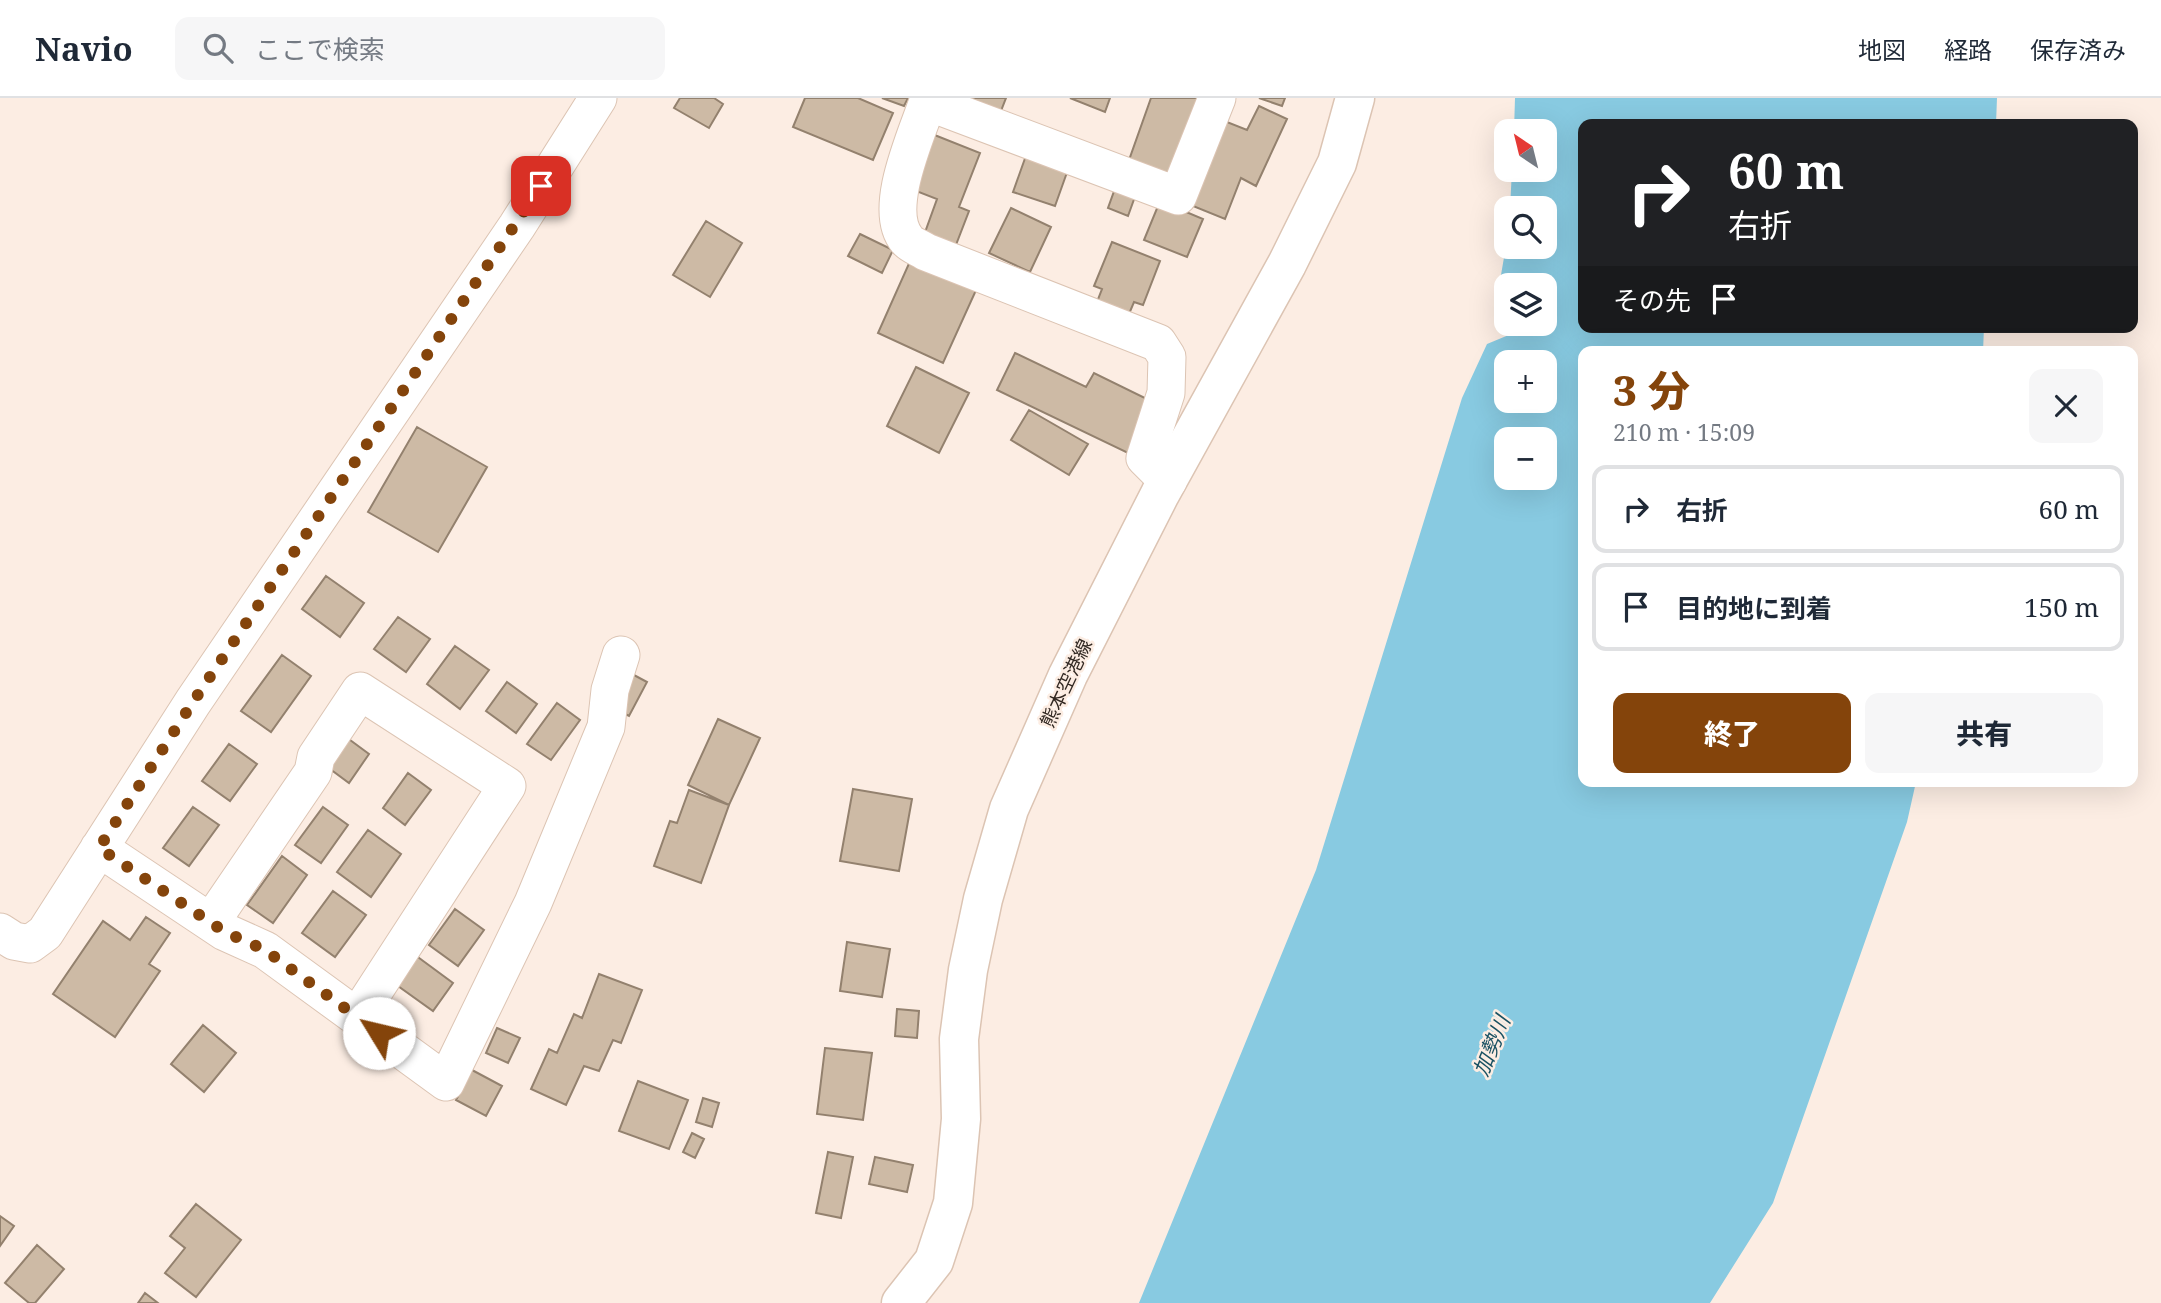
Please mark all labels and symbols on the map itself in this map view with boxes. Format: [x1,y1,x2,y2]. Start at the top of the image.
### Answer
north arrow [1494,119,1558,182]
pin [511,156,571,216]
street label: 熊本空港線 [1034,634,1098,732]
position arrow [342,996,416,1070]
water label: 加勢川 [1466,1009,1517,1080]

